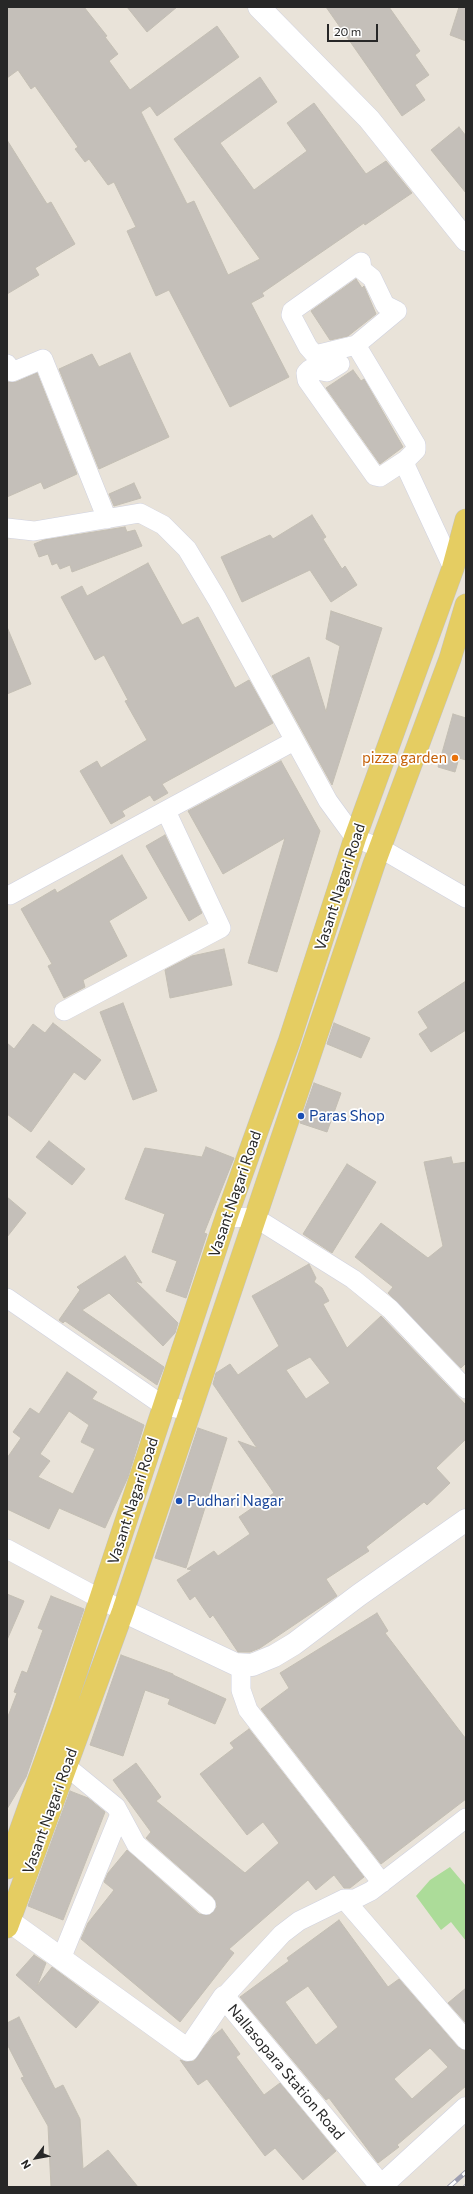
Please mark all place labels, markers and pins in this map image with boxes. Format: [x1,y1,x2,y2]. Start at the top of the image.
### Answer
place label: pizza garden [362,749,447,767]
marker: pizza garden [450,753,460,763]
place label: Paras Shop [309,1107,385,1125]
marker: Paras Shop [296,1111,306,1121]
place label: Pudhari Nagar [187,1492,284,1510]
marker: Pudhari Nagar [174,1496,184,1506]

